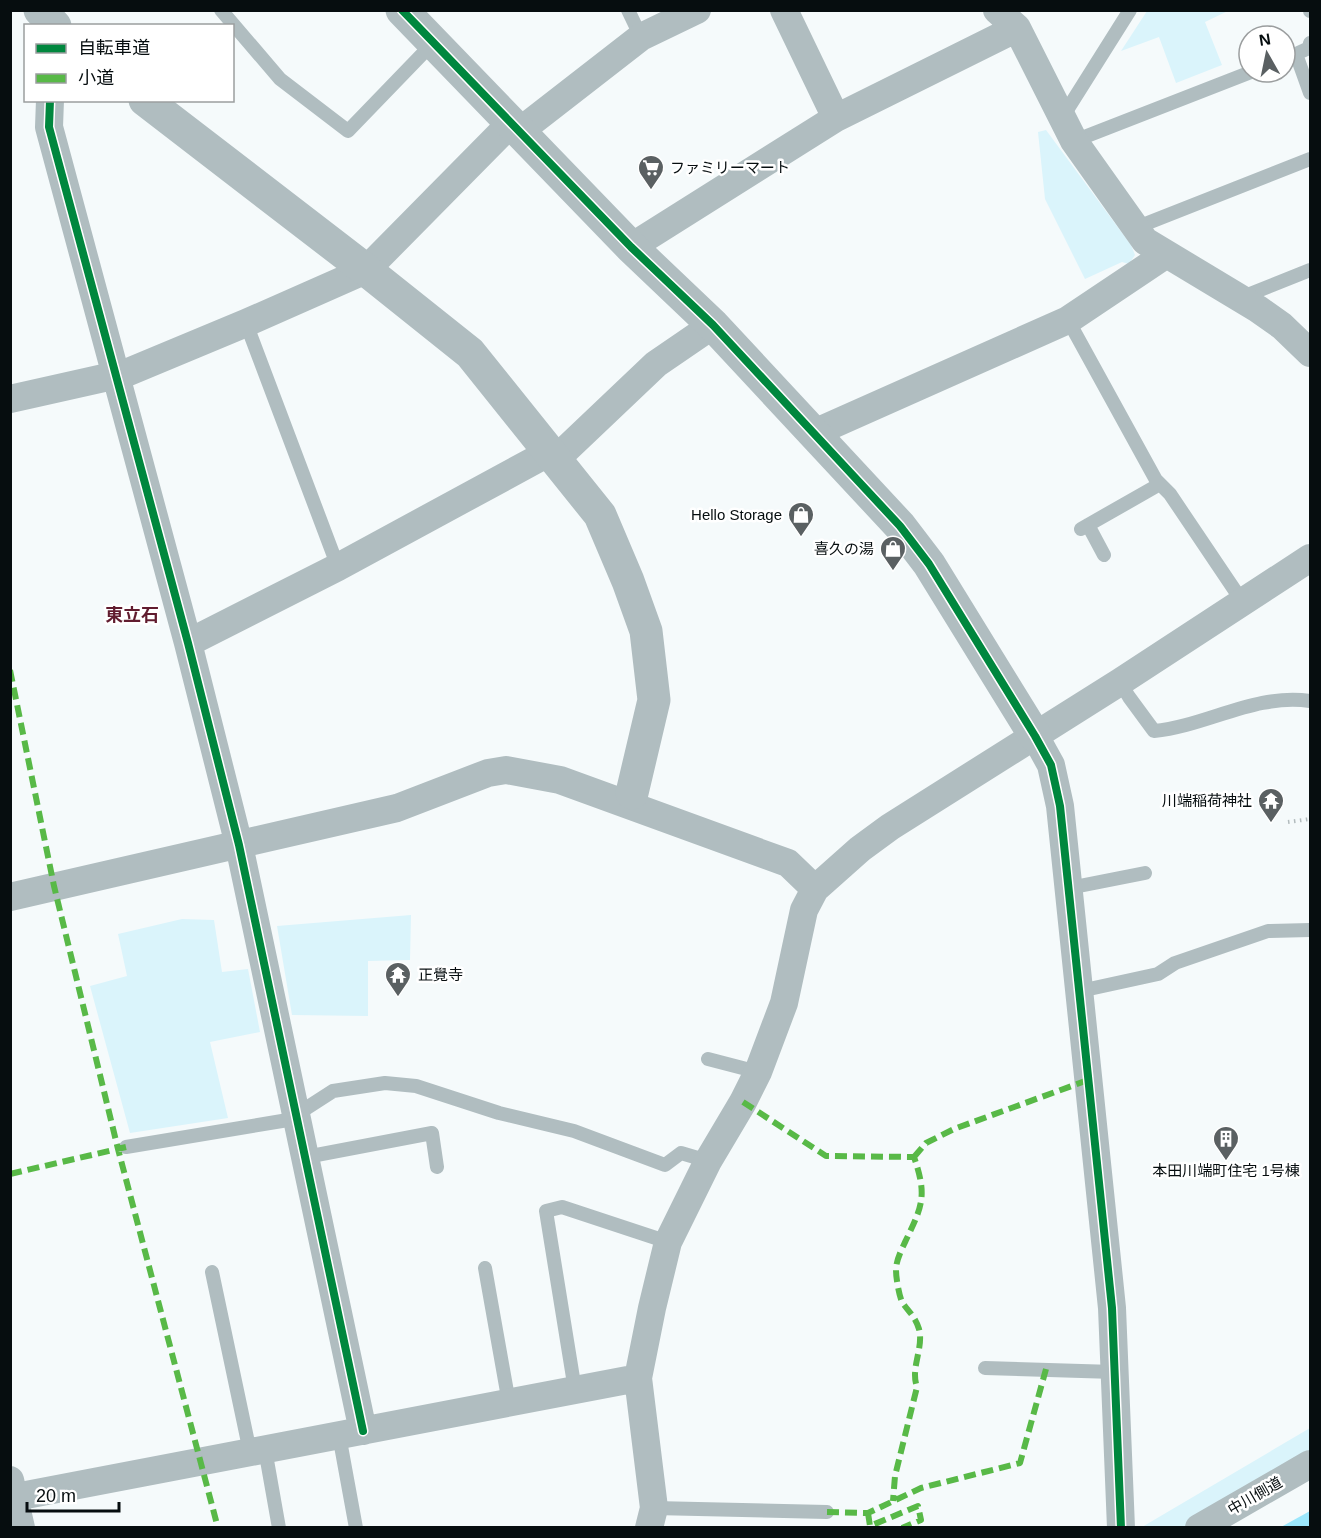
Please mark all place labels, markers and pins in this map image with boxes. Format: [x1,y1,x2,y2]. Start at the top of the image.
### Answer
supermarket icon: ファミリーマート [636,153,666,191]
place label: ファミリーマート [670,159,790,176]
shop icon: Hello Storage [786,500,816,538]
place label: Hello Storage [691,506,782,523]
shop icon: 喜久の湯 [878,534,908,572]
place label: 喜久の湯 [814,540,874,557]
temple icon: 川端稲荷神社 [1256,786,1286,824]
place label: 川端稲荷神社 [1162,792,1252,809]
temple icon: 正覺寺 [383,960,413,998]
place label: 正覺寺 [418,966,463,983]
building icon: 本田川端町住宅 1号棟 [1211,1124,1241,1162]
place label: 本田川端町住宅 1号棟 [1152,1162,1300,1179]

